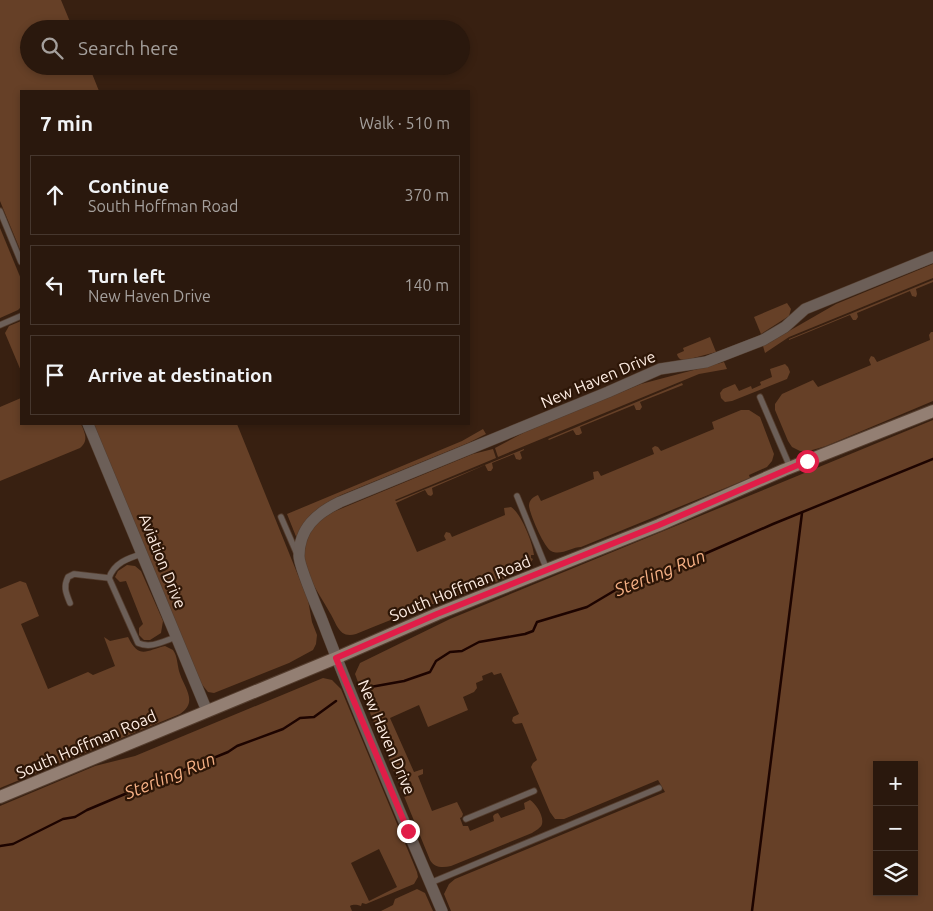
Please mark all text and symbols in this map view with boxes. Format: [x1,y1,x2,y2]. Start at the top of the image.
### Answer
search box [20,20,470,75]
icon: search [38,34,66,62]
text: Search here [78,37,178,59]
text: 7 min [40,111,93,135]
text: Walk · 510 m [359,114,450,132]
text: Continue [88,175,169,197]
icon: ahead [41,181,69,209]
text: 370 m [404,186,449,204]
text: South Hoffman Road [88,197,238,215]
text: Turn left [88,265,166,287]
icon: left [41,271,69,299]
text: 140 m [404,276,449,294]
text: New Haven Drive [88,287,211,305]
street label: New Haven Drive [538,347,658,411]
icon: arrive [41,361,69,389]
text: Arrive at destination [88,364,273,386]
route start [796,450,819,473]
street label: Aviation Drive [136,511,190,611]
water label: Sterling Run [610,545,708,600]
street label: South Hoffman Road [387,551,533,625]
street label: New Haven Drive [355,677,419,797]
street label: South Hoffman Road [13,706,159,782]
water label: Sterling Run [120,748,218,803]
map controls [873,761,918,896]
button: + [873,761,918,806]
button: − [873,806,918,851]
route end [397,820,420,843]
button: layers [873,851,918,896]

